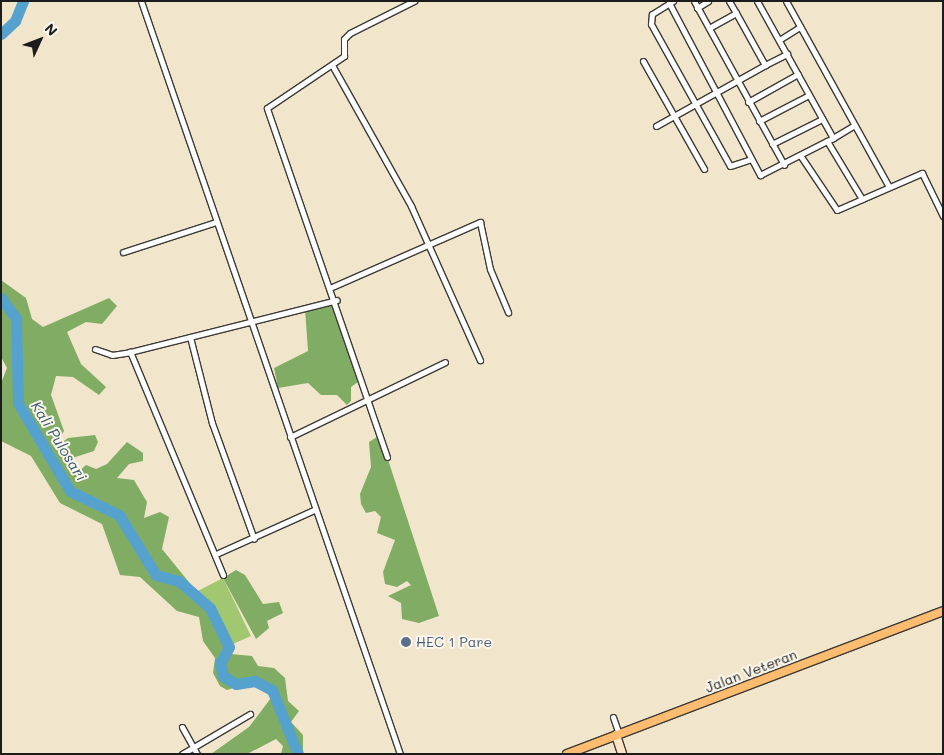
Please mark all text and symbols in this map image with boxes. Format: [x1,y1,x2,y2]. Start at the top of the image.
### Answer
north arrow [15,15,65,65]
text: N [41,19,62,40]
water label: Kali Pulosari [27,398,91,484]
place label: HEC 1 Pare [416,634,492,650]
marker: HEC 1 Pare [400,636,412,648]
street label: Jalan Veteran [703,646,799,696]

